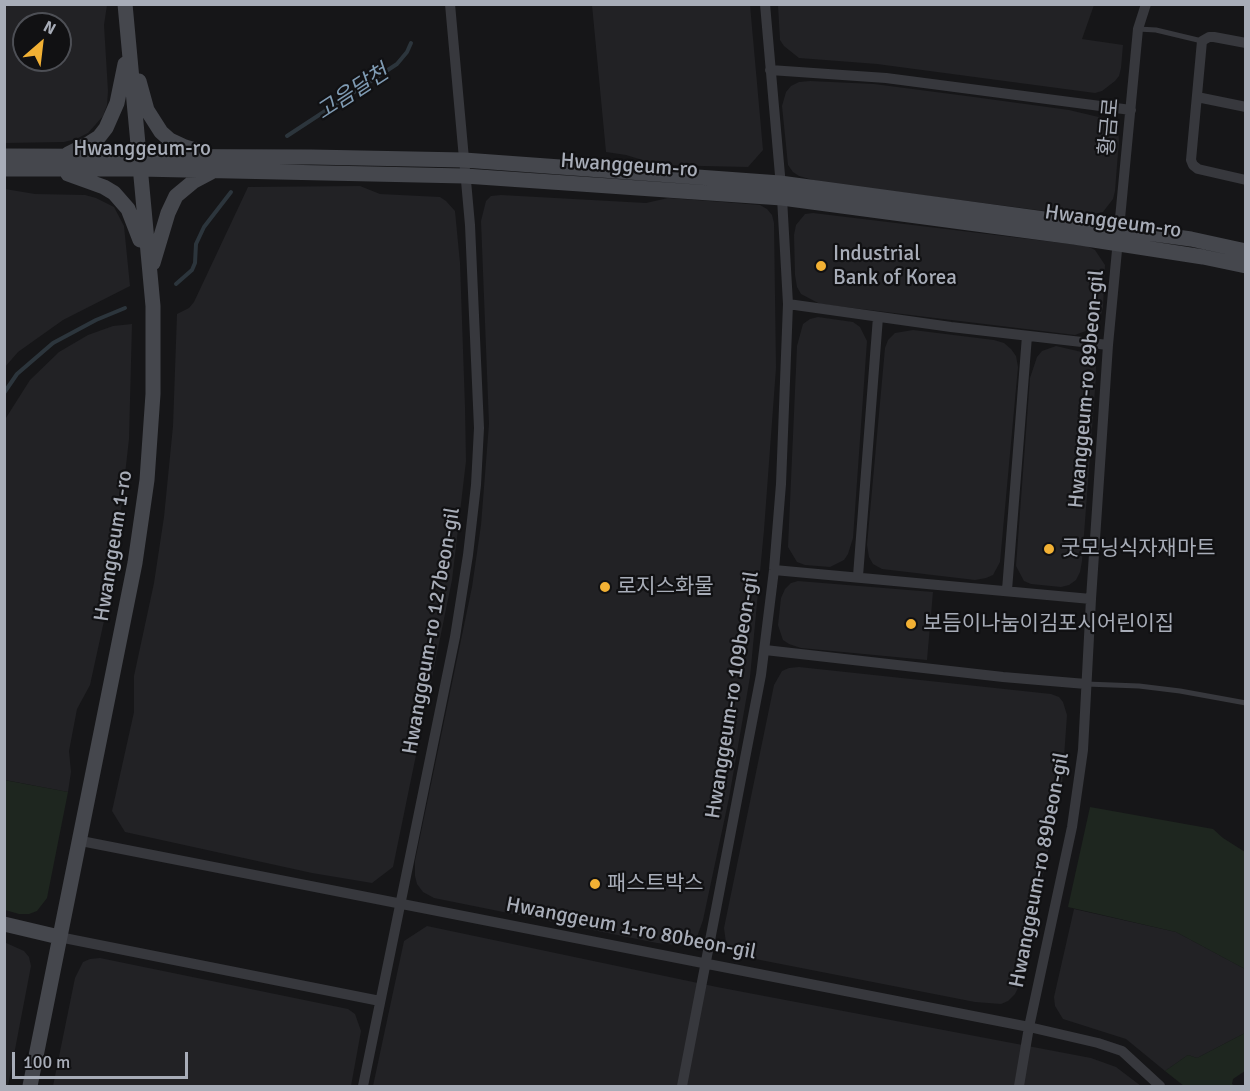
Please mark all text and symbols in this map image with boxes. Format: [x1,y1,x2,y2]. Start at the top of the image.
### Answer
north arrow [12,12,72,72]
text: N [40,16,59,39]
water label: 고음달천 [312,60,394,126]
street label: 황금로 [1095,97,1125,157]
street label: Hwanggeum-ro [73,136,211,162]
street label: Hwanggeum-ro [559,149,699,183]
street label: Hwanggeum-ro [1043,200,1183,244]
place label: Industrial Bank of Korea [833,241,957,291]
marker: Industrial Bank of Korea [814,259,828,273]
street label: Hwanggeum-ro 89beon-gil [1064,269,1110,509]
street label: Hwanggeum 1-ro [90,469,138,623]
street label: Hwanggeum-ro 127beon-gil [398,505,466,757]
place label: 굿모닝식자재마트 [1061,536,1216,562]
marker: 굿모닝식자재마트 [1042,542,1056,556]
street label: Hwanggeum-ro 109beon-gil [701,569,765,821]
place label: 로지스화물 [617,574,714,600]
marker: 로지스화물 [598,580,612,594]
place label: 보듬이나눔이김포시어린이집 [923,611,1174,637]
marker: 보듬이나눔이김포시어린이집 [904,617,918,631]
street label: Hwanggeum-ro 89beon-gil [1005,750,1075,990]
place label: 패스트박스 [607,871,704,897]
marker: 패스트박스 [588,877,602,891]
street label: Hwanggeum 1-ro 80beon-gil [504,892,758,966]
scale bar [15,1040,190,1078]
text: 100 m [23,1051,70,1073]

